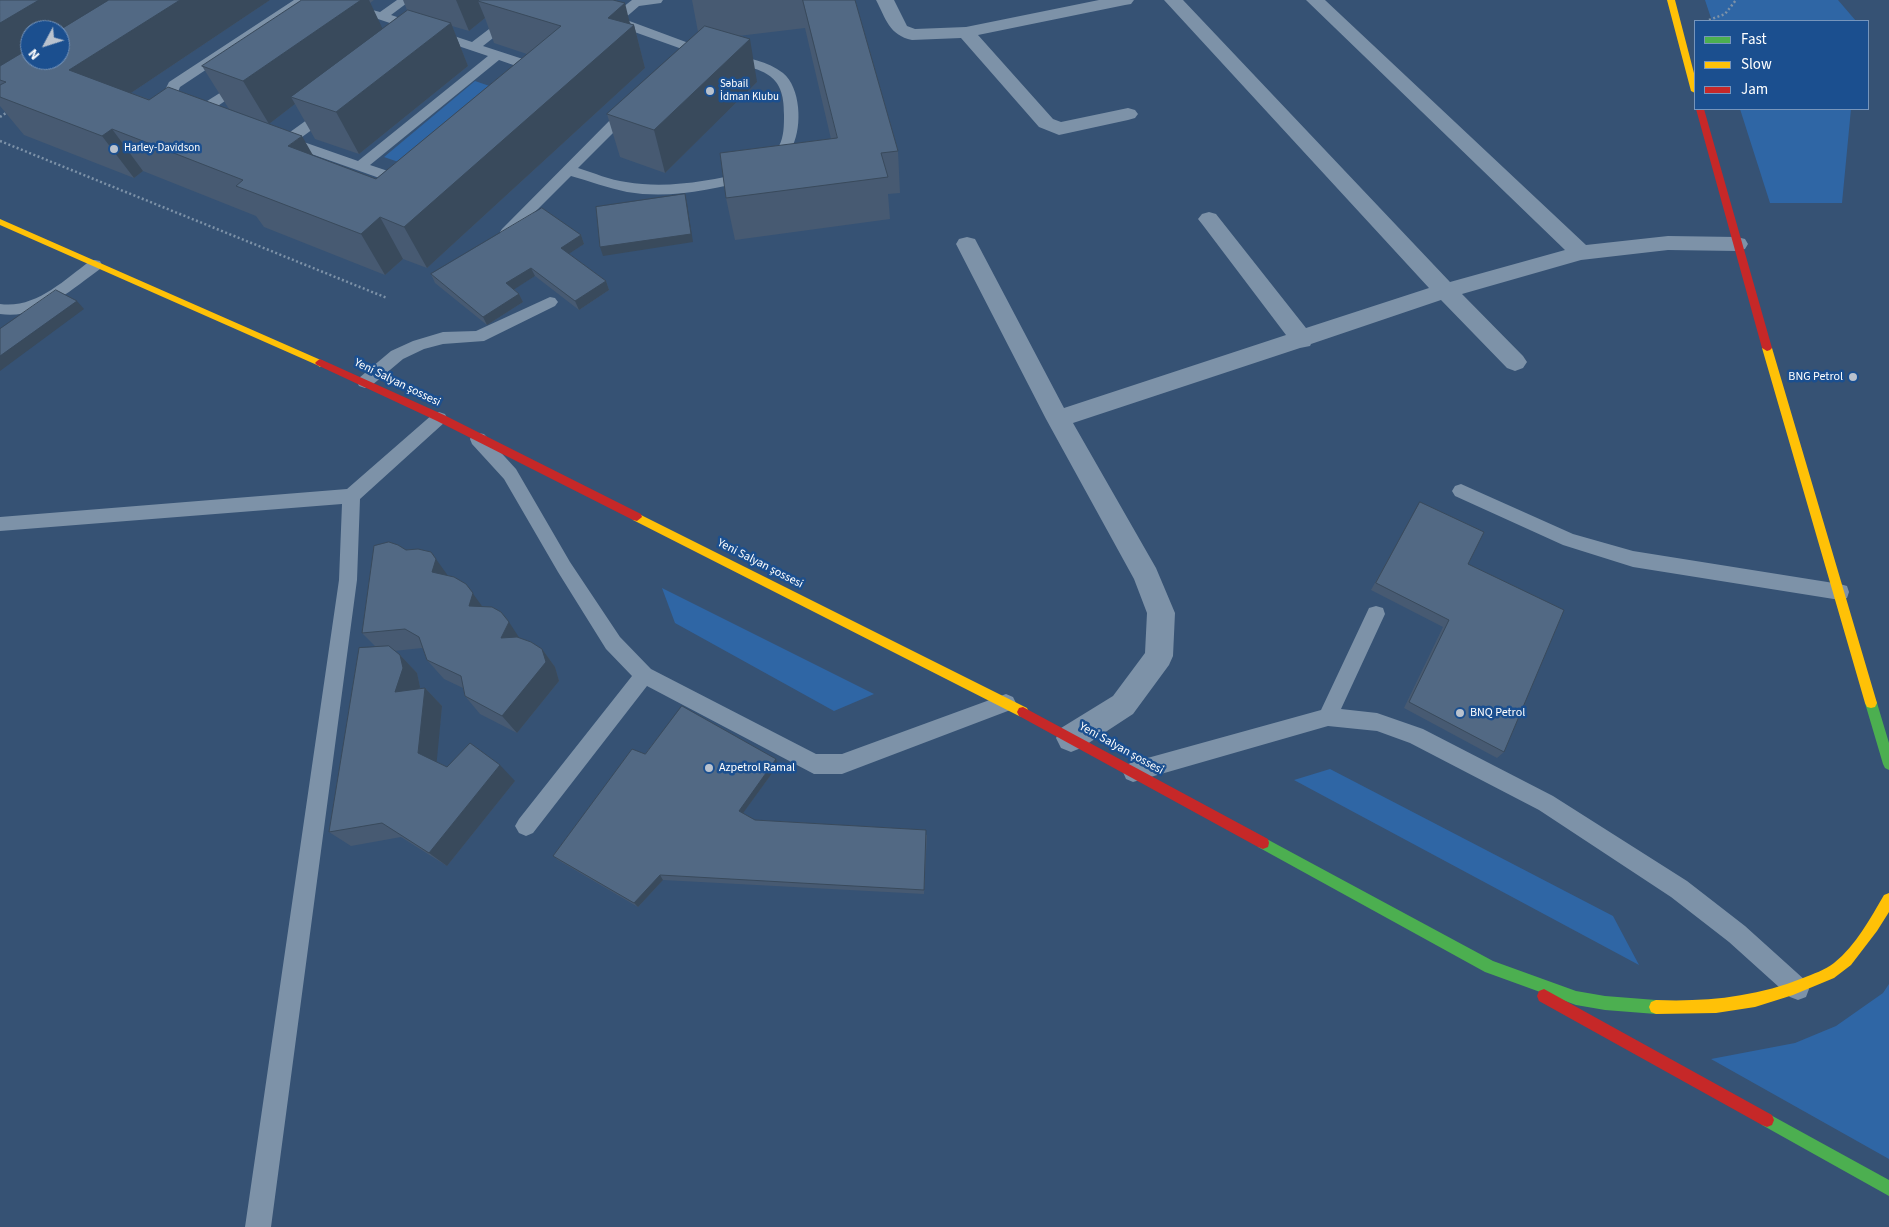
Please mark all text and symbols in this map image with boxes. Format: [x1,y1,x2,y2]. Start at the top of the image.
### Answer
north arrow [20,20,70,70]
legend [1694,20,1869,110]
text: Fast [1741,29,1767,50]
text: N [24,44,45,64]
text: Slow [1741,54,1772,75]
place label: Səbail İdman Klubu [720,78,779,104]
text: Jam [1741,79,1768,100]
marker: Səbail İdman Klubu [704,85,716,97]
place label: Harley-Davidson [124,142,200,156]
marker: Harley-Davidson [108,143,120,155]
street label: Yeni Salyan şossesi [351,356,443,410]
place label: BNG Petrol [1788,370,1843,384]
marker: BNG Petrol [1847,371,1859,383]
street label: Yeni Salyan şossesi [715,536,805,592]
place label: BNQ Petrol [1470,706,1525,720]
marker: BNQ Petrol [1454,707,1466,719]
street label: Yeni Salyan şossesi [1076,720,1166,778]
place label: Azpetrol Ramal [719,761,795,775]
marker: Azpetrol Ramal [703,762,715,774]

